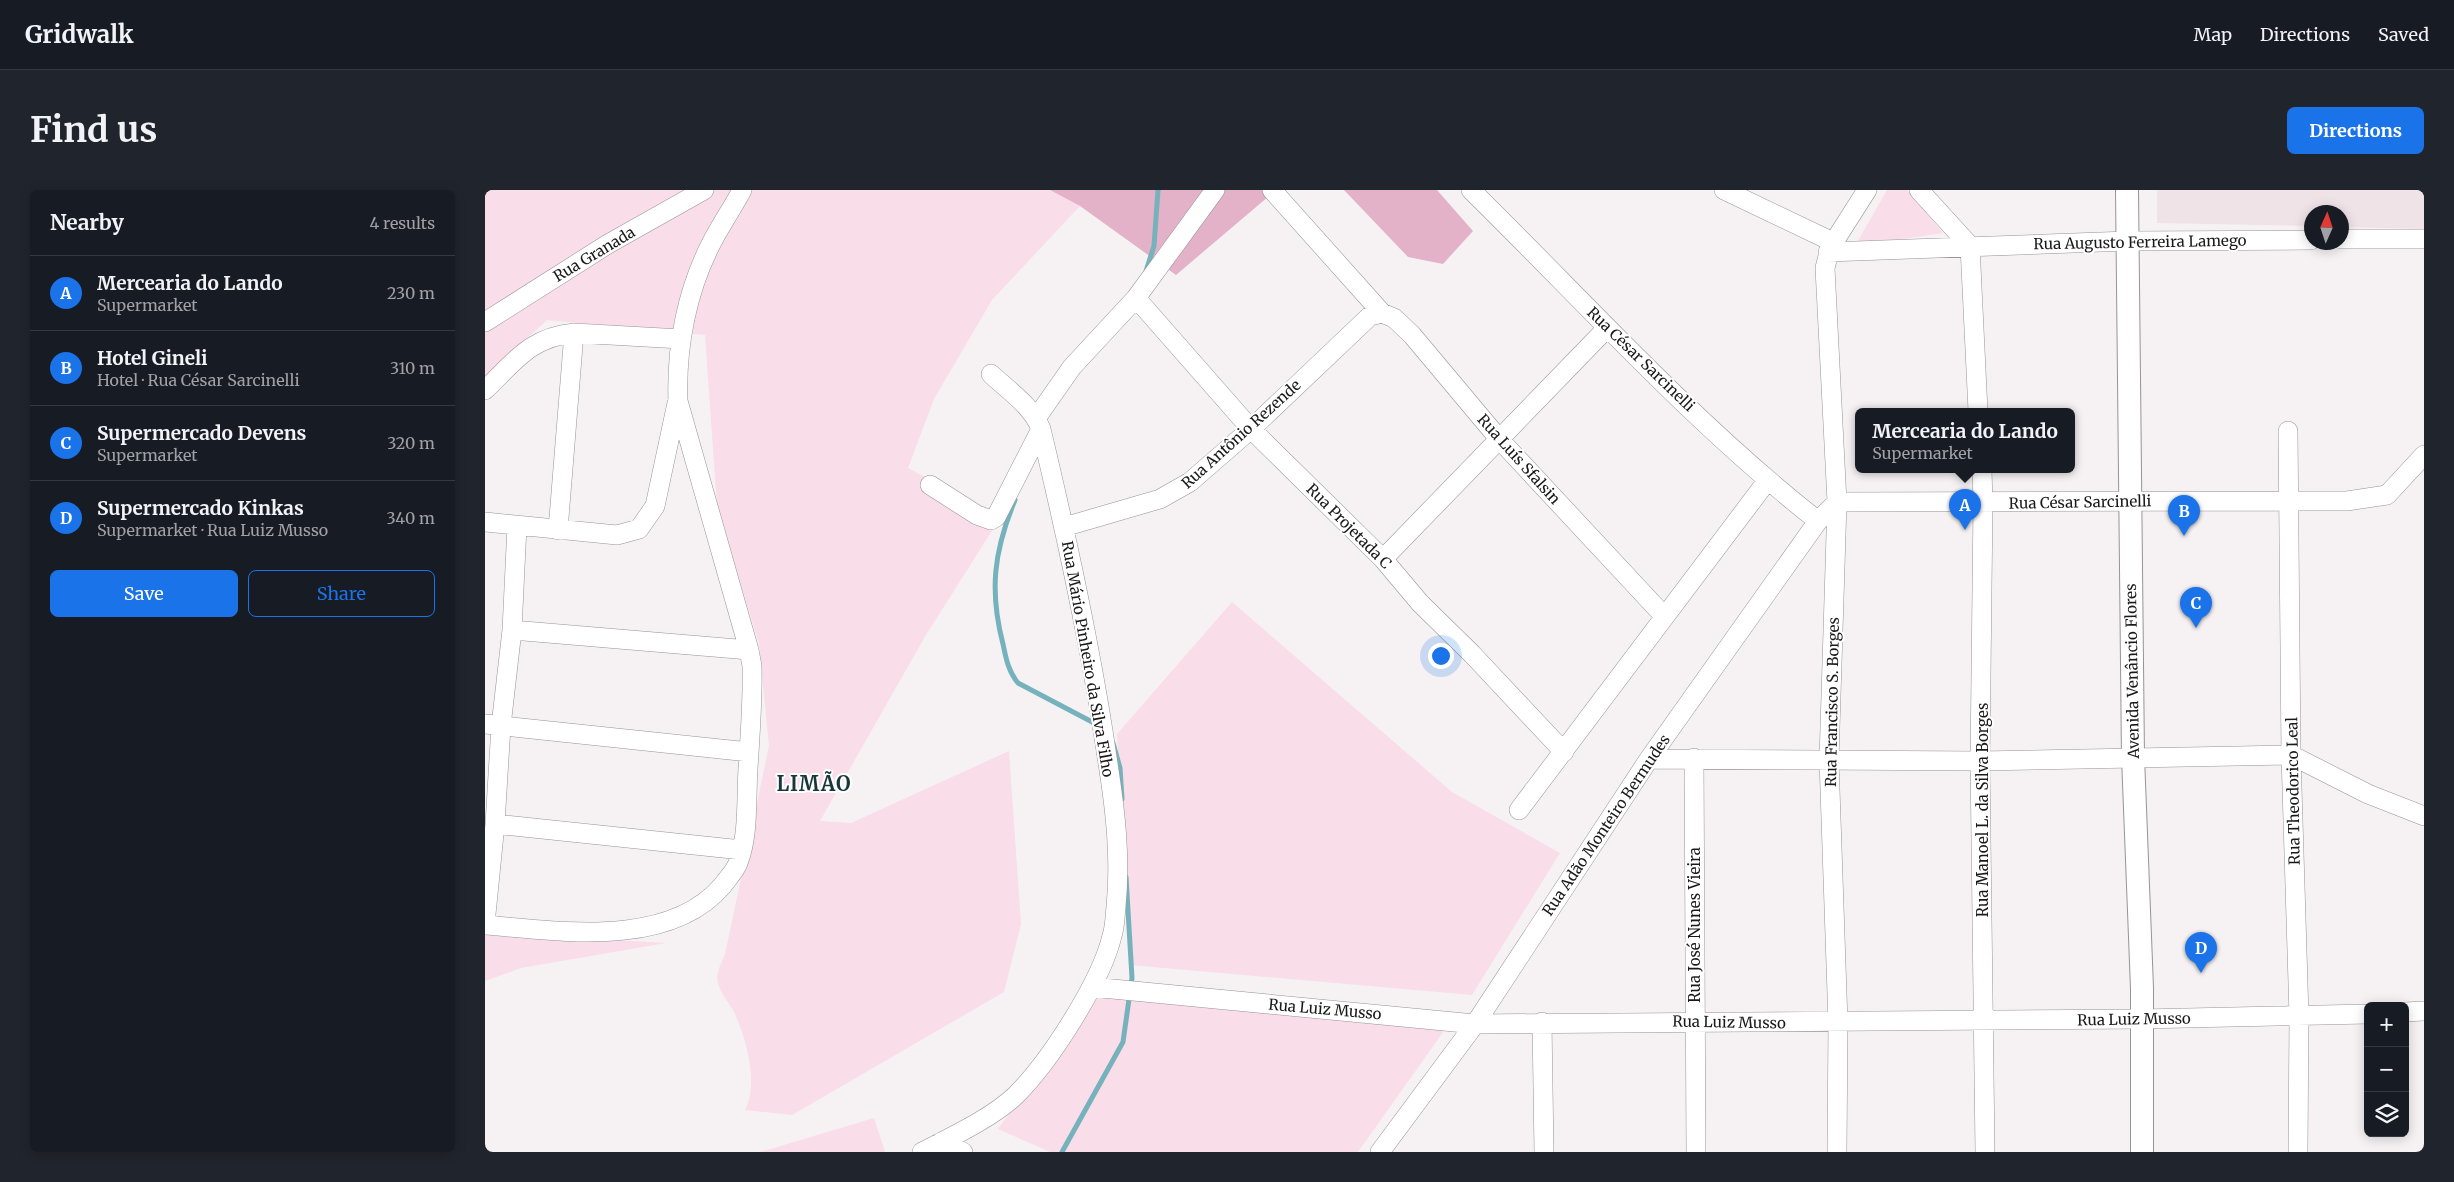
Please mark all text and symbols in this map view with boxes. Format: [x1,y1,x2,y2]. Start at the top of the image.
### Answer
text: Gridwalk [25,19,134,50]
text: Map [2194,23,2232,46]
text: Directions [2260,23,2350,46]
text: Saved [2378,23,2429,46]
button: Directions [2287,107,2424,154]
text: Find us [30,108,157,152]
north arrow [2304,205,2349,250]
text: Nearby [50,209,124,236]
text: 4 results [369,213,435,233]
street label: Rua Granada [550,222,638,286]
street label: Rua Augusto Ferreira Lamego [2033,231,2247,253]
text: Mercearia do Lando [97,271,283,295]
text: A [60,283,72,303]
text: 230 m [387,283,435,303]
text: Supermarket [97,295,198,315]
street label: Rua César Sarcinelli [1583,303,1699,415]
text: Hotel Gineli [97,346,208,370]
text: B [60,358,72,378]
text: 310 m [390,358,435,378]
text: Hotel · Rua César Sarcinelli [97,370,300,390]
street label: Rua Antônio Rezende [1177,375,1305,493]
popup [1855,408,2075,473]
street label: Rua Luís Sfalsin [1474,410,1564,508]
text: Mercearia do Lando [1872,419,2058,443]
text: Supermercado Devens [97,421,306,445]
text: C [61,433,71,453]
text: 320 m [387,433,435,453]
text: Supermarket [1872,443,1973,463]
text: Supermarket [97,445,198,465]
street label: Rua Projetada C [1302,479,1396,573]
pin: A [1949,489,1981,530]
street label: Rua César Sarcinelli [2009,491,2152,513]
pin: B [2168,495,2200,536]
text: Supermercado Kinkas [97,496,304,520]
text: D [60,508,72,528]
text: 340 m [386,508,435,528]
text: Supermarket · Rua Luiz Musso [97,520,328,540]
street label: Rua Mário Pinheiro da Silva Filho [1058,539,1118,779]
button: Save [50,570,238,617]
button: Share [248,570,435,617]
street label: Avenida Venâncio Flores [2121,583,2143,760]
pin: C [2180,587,2212,628]
street label: Rua Francisco S. Borges [1821,617,1843,787]
your location [1428,643,1454,669]
street label: Rua Manoel L. da Silva Borges [1973,703,1992,917]
street label: Rua Theodorico Leal [2282,716,2304,865]
street label: Rua Adão Monteiro Bermudes [1538,731,1674,919]
district label: LIMÃO [776,771,852,796]
street label: Rua José Nunes Vieira [1685,847,1704,1003]
pin: D [2185,932,2217,973]
street label: Rua Luiz Musso [1268,995,1383,1023]
map controls [2364,1002,2409,1137]
button: + [2364,1002,2409,1047]
street label: Rua Luiz Musso [2077,1009,2191,1029]
street label: Rua Luiz Musso [1672,1012,1786,1032]
button: − [2364,1047,2409,1092]
button: layers [2364,1092,2409,1137]

